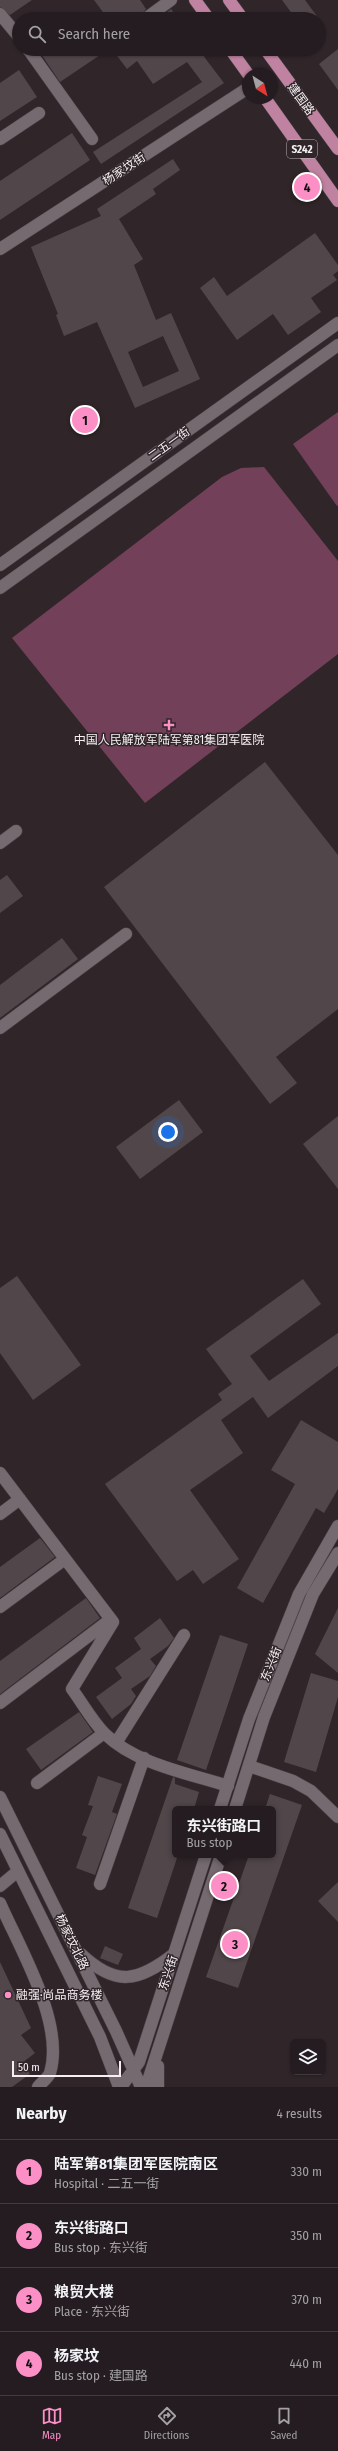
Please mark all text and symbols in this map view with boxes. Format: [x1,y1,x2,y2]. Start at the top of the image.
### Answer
search box [12,12,326,56]
icon: search [26,23,48,45]
text: Search here [58,25,130,43]
north arrow [242,68,278,104]
street label: 建国路 [285,80,317,118]
road number: S242 [287,140,317,158]
street label: 杨家坟街 [100,150,148,188]
pin: 4 [294,172,320,202]
pin: 1 [72,405,98,435]
street label: 二五一街 [145,424,193,464]
marker: 中国人民解放军陆军第81集团军医院 [163,719,175,731]
place label: 中国人民解放军陆军第81集团军医院 [74,733,264,747]
your location [158,1122,178,1142]
street label: 东兴街 [258,1645,284,1683]
popup [172,1806,276,1858]
text: 东兴街路口 [186,1817,262,1835]
text: Bus stop [186,1835,232,1850]
pin: 2 [211,1871,237,1901]
street label: 杨家坟北路 [53,1912,91,1972]
pin: 3 [222,1929,248,1959]
street label: 东兴街 [156,1954,180,1992]
place label: 融强·尚品商务楼 [16,1988,103,2002]
marker: 融强·尚品商务楼 [3,1990,13,2000]
map controls [290,2039,326,2075]
button: layers [290,2039,326,2075]
scale bar [12,2059,121,2078]
text: 50 m [18,2061,40,2074]
text: Nearby [16,2103,67,2124]
text: 4 results [276,2106,322,2121]
text: 陆军第81集团军医院南区 [54,2155,218,2173]
text: 1 [26,2164,32,2179]
text: 330 m [290,2164,322,2179]
text: Hospital · 二五一街 [54,2176,159,2191]
text: 东兴街路口 [54,2219,129,2237]
text: 2 [26,2228,32,2243]
text: 350 m [290,2228,322,2243]
text: Bus stop · 东兴街 [54,2240,148,2255]
text: 粮贸大楼 [54,2283,114,2301]
text: 3 [26,2292,32,2307]
text: 370 m [291,2292,322,2307]
text: Place · 东兴街 [54,2304,130,2319]
text: 杨家坟 [54,2347,99,2365]
text: 4 [26,2356,32,2371]
text: 440 m [290,2356,322,2371]
text: Bus stop · 建国路 [54,2368,148,2383]
tab: Map [41,2405,63,2442]
tab: Directions [144,2405,189,2442]
tab: Saved [271,2405,297,2442]

